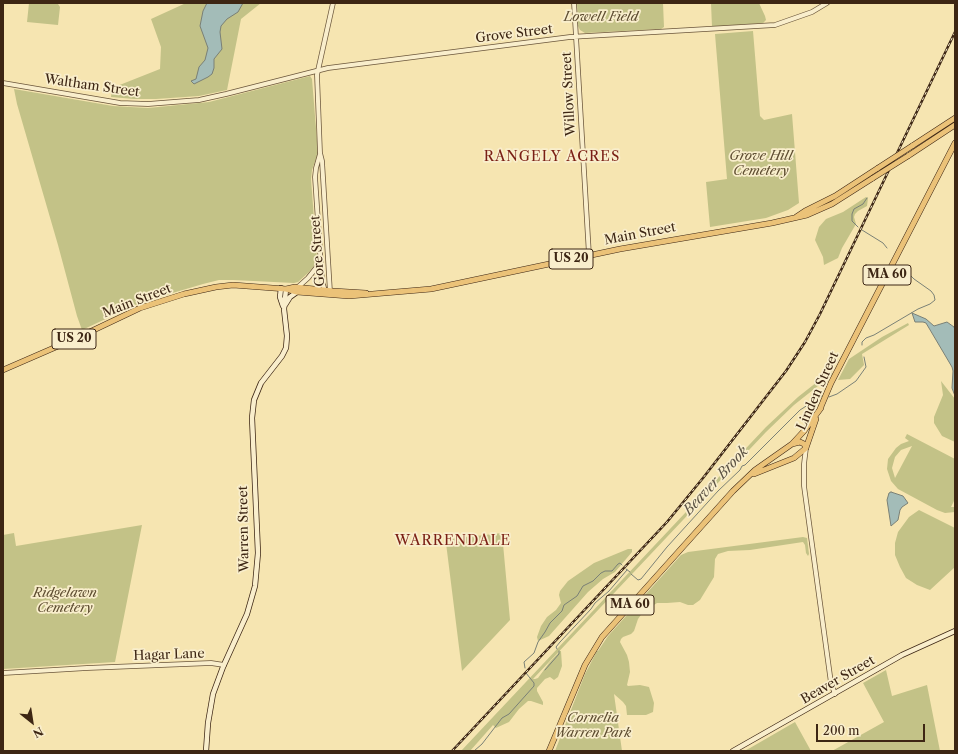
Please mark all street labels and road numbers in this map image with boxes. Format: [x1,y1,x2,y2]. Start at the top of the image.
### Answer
street label: Grove Street [475,22,553,46]
street label: Willow Street [559,51,579,137]
street label: Waltham Street [43,72,141,100]
street label: Gore Street [308,215,328,287]
street label: Main Street [603,219,677,249]
road number: US 20 [549,249,593,269]
road number: MA 60 [863,265,911,285]
street label: Main Street [100,281,174,321]
road number: US 20 [52,329,96,349]
street label: Linden Street [794,349,842,433]
street label: Warren Street [235,486,253,572]
road number: MA 60 [606,595,654,615]
street label: Hagar Lane [133,646,205,664]
street label: Beaver Street [798,653,878,707]

